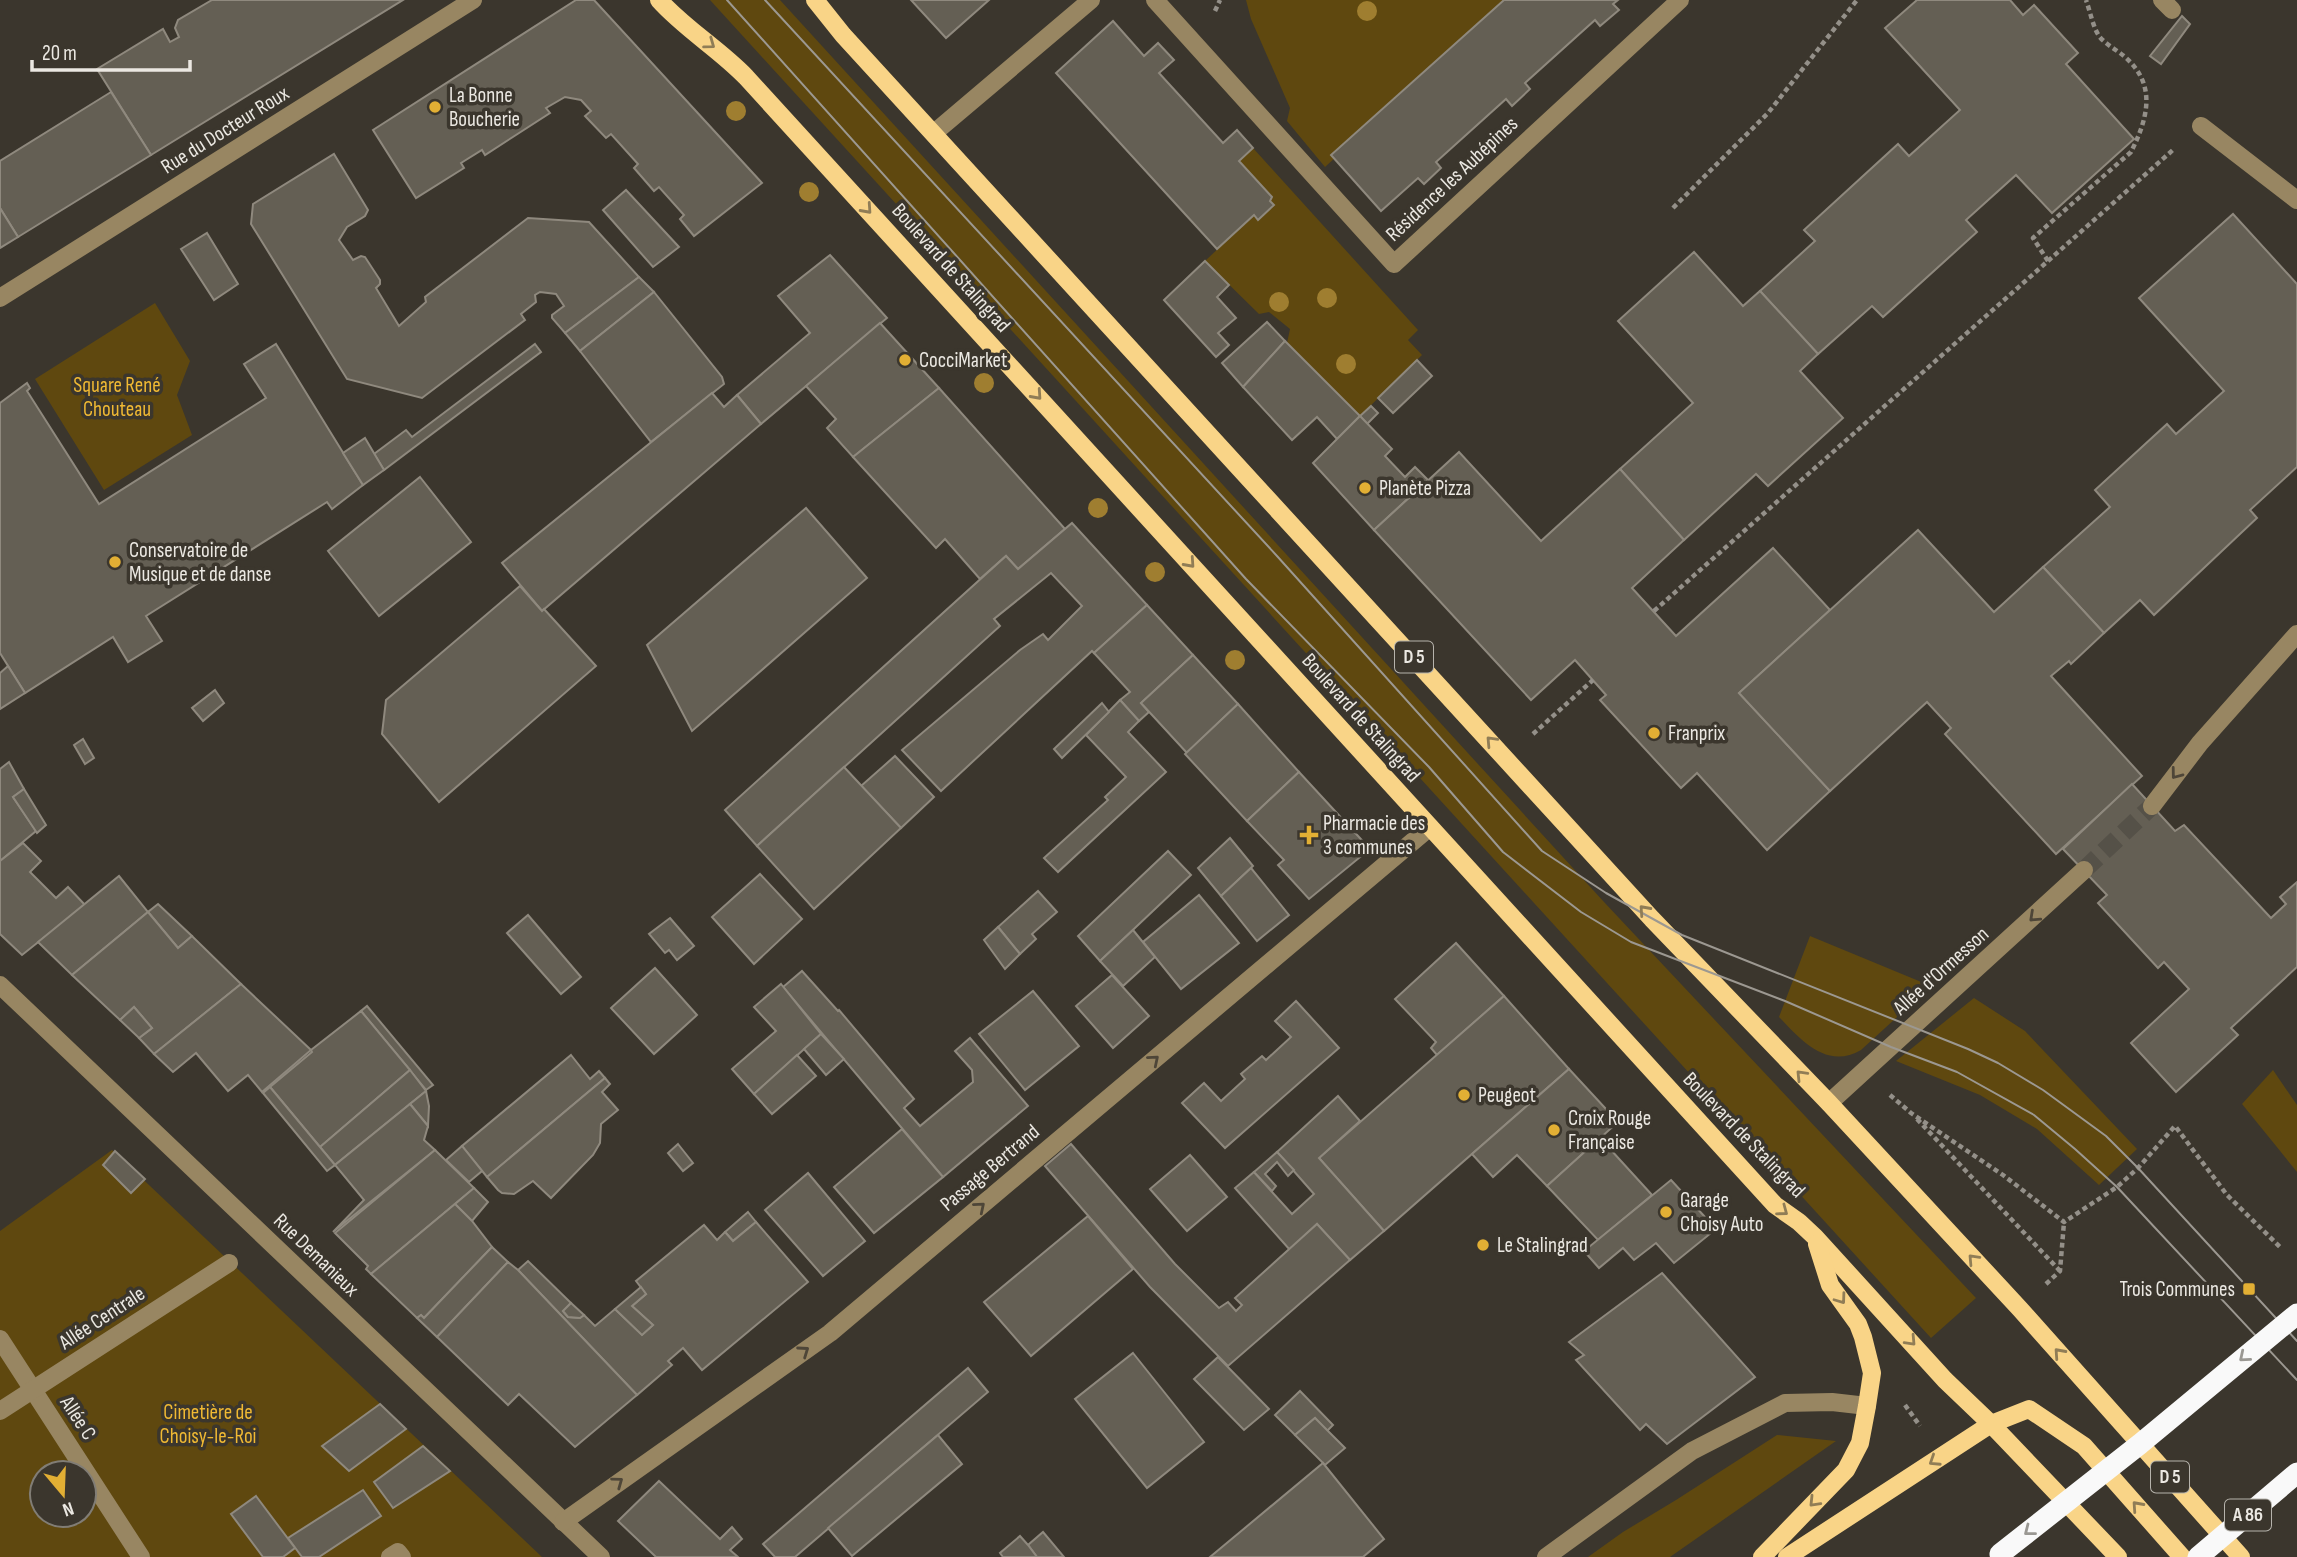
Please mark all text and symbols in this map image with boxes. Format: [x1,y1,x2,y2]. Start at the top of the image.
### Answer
scale bar [32,28,189,72]
one-way arrow [702,36,715,49]
text: 20 m [42,41,77,66]
street label: Rue du Docteur Roux [156,81,294,179]
place label: La Bonne Boucherie [449,83,520,132]
marker: La Bonne Boucherie [427,99,443,115]
street label: Résidence les Aubépines [1381,111,1523,247]
street label: Boulevard de Stalingrad [887,198,1015,338]
one-way arrow [858,201,871,214]
place label: CocciMarket [919,348,1007,373]
marker: CocciMarket [897,352,913,368]
park label: Square René Chouteau [73,373,161,422]
one-way arrow [1028,387,1041,400]
place label: Planète Pizza [1379,476,1471,501]
marker: Planète Pizza [1357,480,1373,496]
place label: Conservatoire de Musique et de danse [129,538,271,587]
marker: Conservatoire de Musique et de danse [107,554,123,570]
one-way arrow [1182,555,1194,568]
road number: D 5 [1395,642,1433,672]
street label: Boulevard de Stalingrad [1297,648,1425,788]
place label: Franprix [1668,721,1725,746]
marker: Franprix [1646,725,1662,741]
one-way arrow [1487,736,1500,749]
one-way arrow [2172,767,2185,779]
place label: Pharmacie des 3 communes [1323,811,1425,860]
marker: Pharmacie des 3 communes [1301,827,1317,843]
one-way arrow [1640,905,1652,918]
one-way arrow [2029,908,2042,921]
street label: Allée d'Ormesson [1887,921,1994,1021]
one-way arrow [1145,1056,1158,1068]
street label: Boulevard de Stalingrad [1678,1067,1810,1203]
one-way arrow [1797,1070,1810,1083]
place label: Peugeot [1478,1083,1536,1108]
marker: Peugeot [1456,1087,1472,1103]
place label: Croix Rouge Française [1568,1106,1651,1155]
street label: Passage Bertrand [935,1119,1045,1217]
marker: Croix Rouge Française [1546,1122,1562,1138]
place label: Garage Choisy Auto [1680,1188,1763,1237]
one-way arrow [972,1202,984,1215]
one-way arrow [1776,1202,1788,1215]
marker: Garage Choisy Auto [1658,1204,1674,1220]
street label: Rue Demanieux [268,1208,364,1302]
place label: Le Stalingrad [1497,1233,1588,1258]
marker: Le Stalingrad [1475,1237,1491,1253]
one-way arrow [1969,1254,1982,1267]
place label: Trois Communes [2119,1277,2235,1302]
street label: Allée Centrale [54,1281,150,1356]
marker: Trois Communes [2241,1281,2257,1297]
one-way arrow [1833,1291,1845,1304]
one-way arrow [1902,1333,1915,1346]
one-way arrow [796,1347,809,1359]
one-way arrow [2055,1348,2067,1361]
one-way arrow [2240,1349,2253,1361]
street label: Allée C [54,1390,101,1445]
park label: Cimetière de Choisy-le-Roi [160,1400,257,1449]
one-way arrow [1929,1453,1942,1466]
north arrow [28,1459,98,1529]
road number: D 5 [2151,1462,2189,1492]
one-way arrow [610,1478,623,1491]
one-way arrow [1810,1494,1823,1507]
text: N [60,1496,77,1521]
road number: A 86 [2225,1499,2271,1530]
one-way arrow [2133,1501,2145,1514]
one-way arrow [2025,1523,2038,1535]

